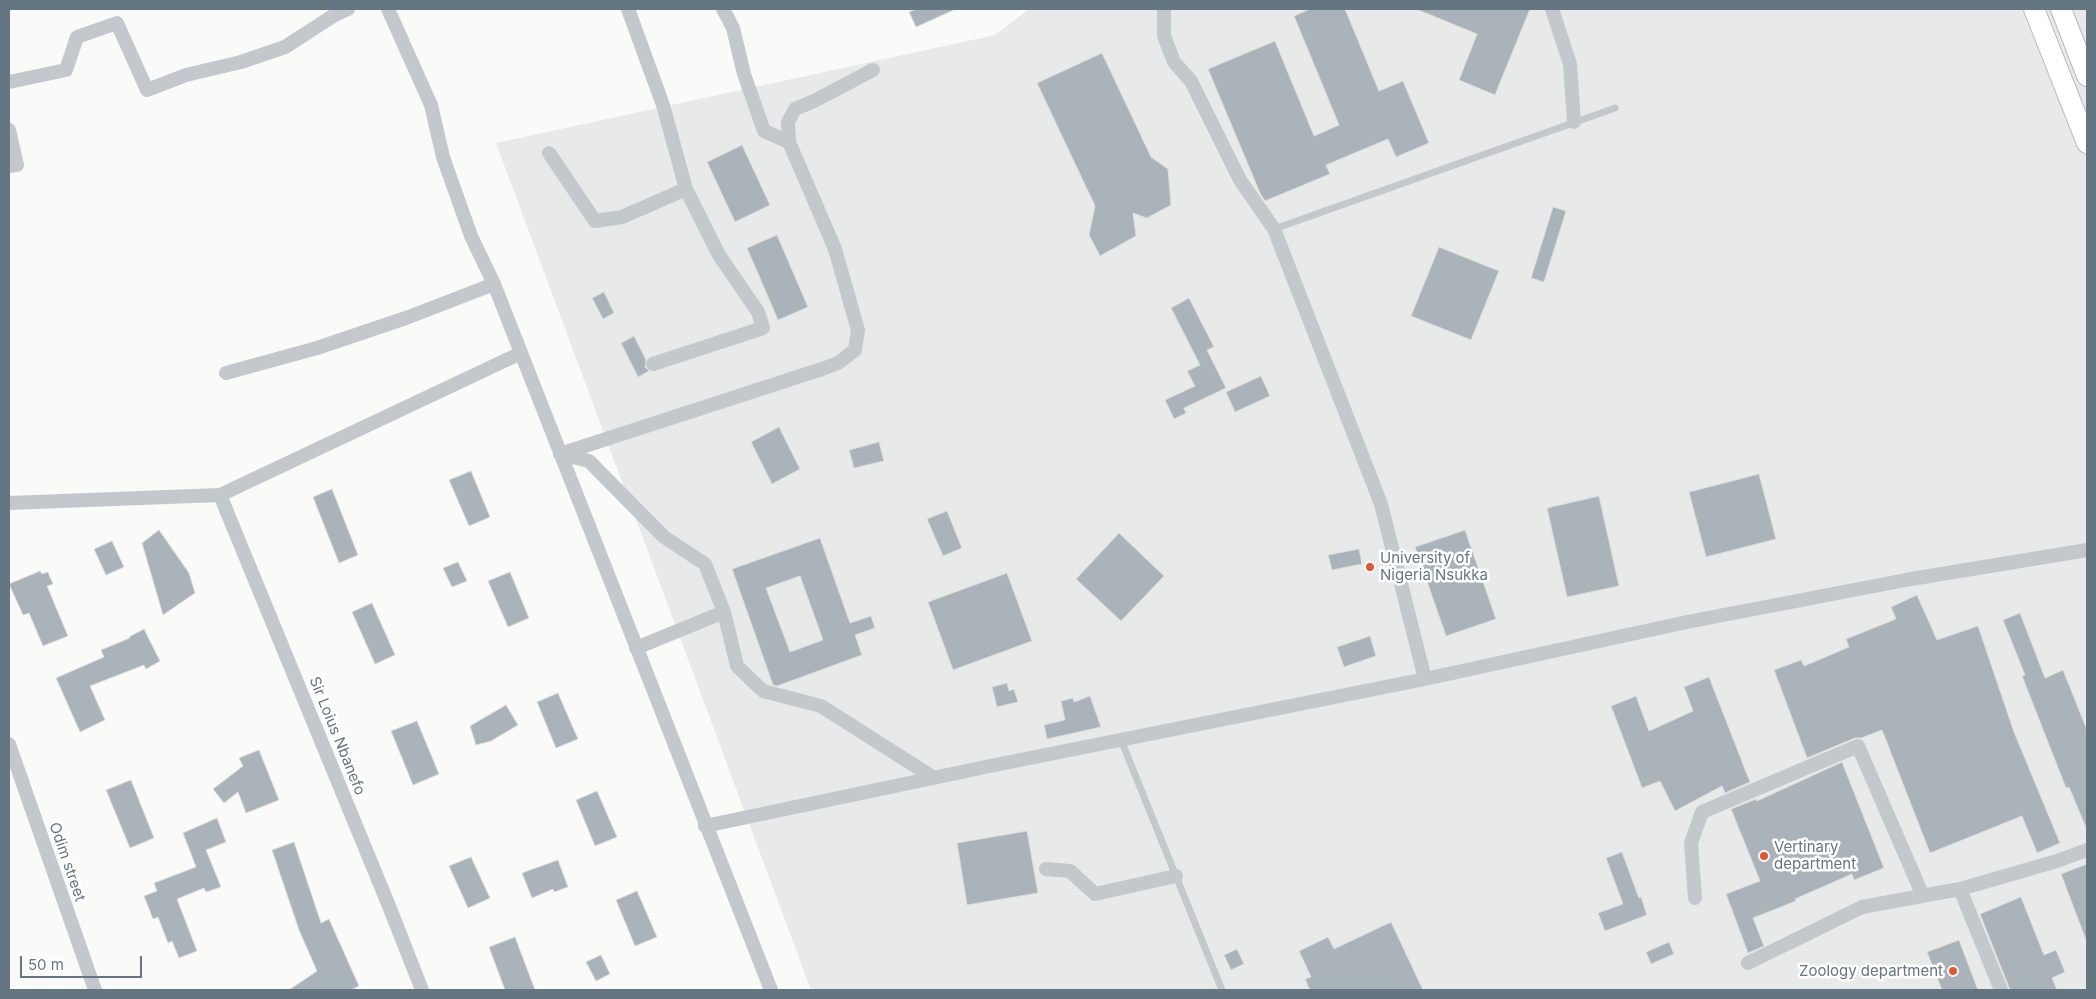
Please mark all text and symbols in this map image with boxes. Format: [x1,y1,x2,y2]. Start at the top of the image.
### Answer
place label: University of Nigeria Nsukka [1380,549,1488,584]
marker: University of Nigeria Nsukka [1364,561,1376,573]
street label: Sir Loius Nbanefo [305,674,369,798]
street label: Odim street [45,820,89,904]
place label: Vertinary department [1774,838,1856,873]
marker: Vertinary department [1758,850,1770,862]
scale bar [22,946,145,978]
text: 50 m [28,955,64,974]
place label: Zoology department [1799,962,1943,980]
marker: Zoology department [1947,965,1959,977]

